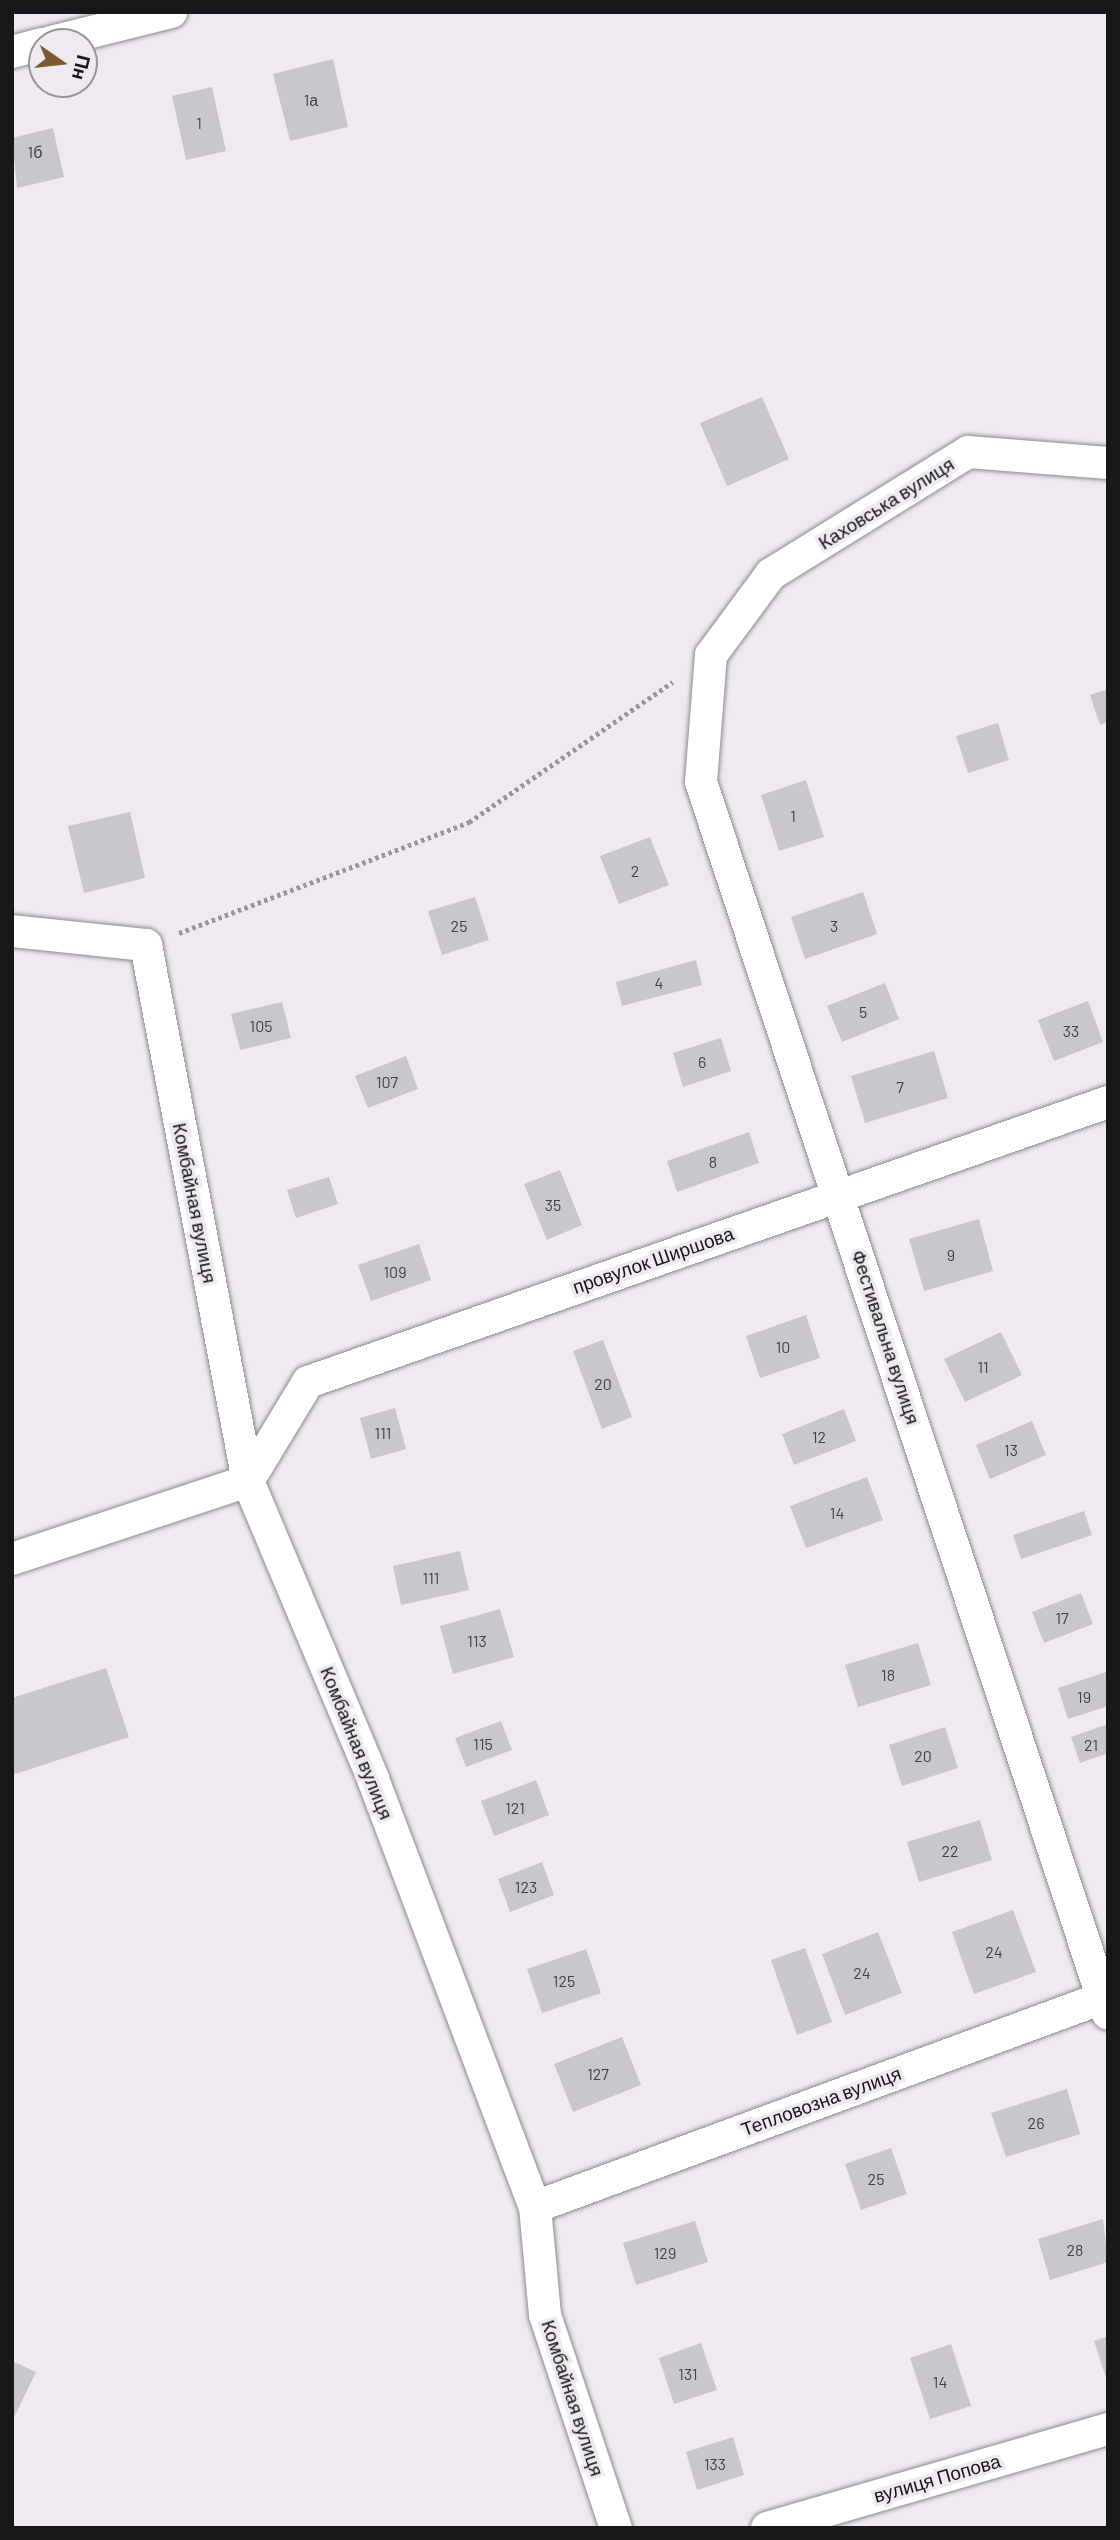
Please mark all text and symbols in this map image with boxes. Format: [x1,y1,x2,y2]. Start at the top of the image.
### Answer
north arrow [28,28,98,98]
text: Пн [68,53,96,83]
house number: 1а [304,90,318,110]
house number: 1 [196,113,202,133]
house number: 1б [28,142,42,162]
street label: Каховська вулиця [814,452,958,554]
house number: 1 [790,806,796,826]
house number: 2 [631,861,639,881]
house number: 25 [451,916,467,936]
house number: 3 [830,916,838,936]
house number: 4 [655,973,663,993]
house number: 5 [859,1002,867,1022]
house number: 105 [250,1016,272,1036]
house number: 33 [1063,1021,1079,1041]
house number: 6 [698,1052,706,1072]
house number: 107 [376,1072,398,1092]
house number: 7 [896,1077,904,1097]
street label: Комбайная вулиця [168,1121,222,1285]
house number: 8 [709,1152,717,1172]
house number: 35 [545,1195,561,1215]
street label: провулок Ширшова [569,1222,737,1298]
house number: 9 [947,1245,955,1265]
street label: Фестивальна вулиця [847,1247,925,1427]
house number: 109 [384,1262,406,1282]
house number: 10 [776,1337,790,1357]
house number: 11 [977,1357,989,1377]
house number: 20 [594,1374,612,1394]
house number: 111 [375,1423,391,1443]
house number: 12 [812,1427,826,1447]
house number: 13 [1004,1440,1018,1460]
house number: 14 [830,1503,844,1523]
house number: 111 [423,1568,439,1588]
house number: 17 [1055,1608,1069,1628]
house number: 113 [467,1631,487,1651]
street label: Комбайная вулиця [316,1663,398,1823]
house number: 18 [881,1665,895,1685]
house number: 19 [1077,1687,1091,1707]
house number: 115 [473,1734,493,1754]
house number: 21 [1084,1735,1098,1755]
house number: 20 [914,1746,932,1766]
house number: 121 [505,1798,525,1818]
house number: 22 [941,1841,959,1861]
house number: 123 [515,1877,537,1897]
house number: 24 [985,1942,1003,1962]
house number: 24 [853,1963,871,1983]
house number: 125 [553,1971,575,1991]
street label: Тепловозна вулиця [738,2061,904,2141]
house number: 127 [587,2064,609,2084]
house number: 26 [1028,2113,1044,2133]
house number: 25 [868,2169,884,2189]
house number: 28 [1067,2240,1083,2260]
house number: 129 [654,2243,676,2263]
street label: Комбайная вулиця [537,2317,609,2479]
house number: 131 [678,2364,698,2384]
house number: 14 [933,2372,947,2392]
street label: вулиця Попова [871,2449,1003,2507]
house number: 133 [704,2454,726,2474]

